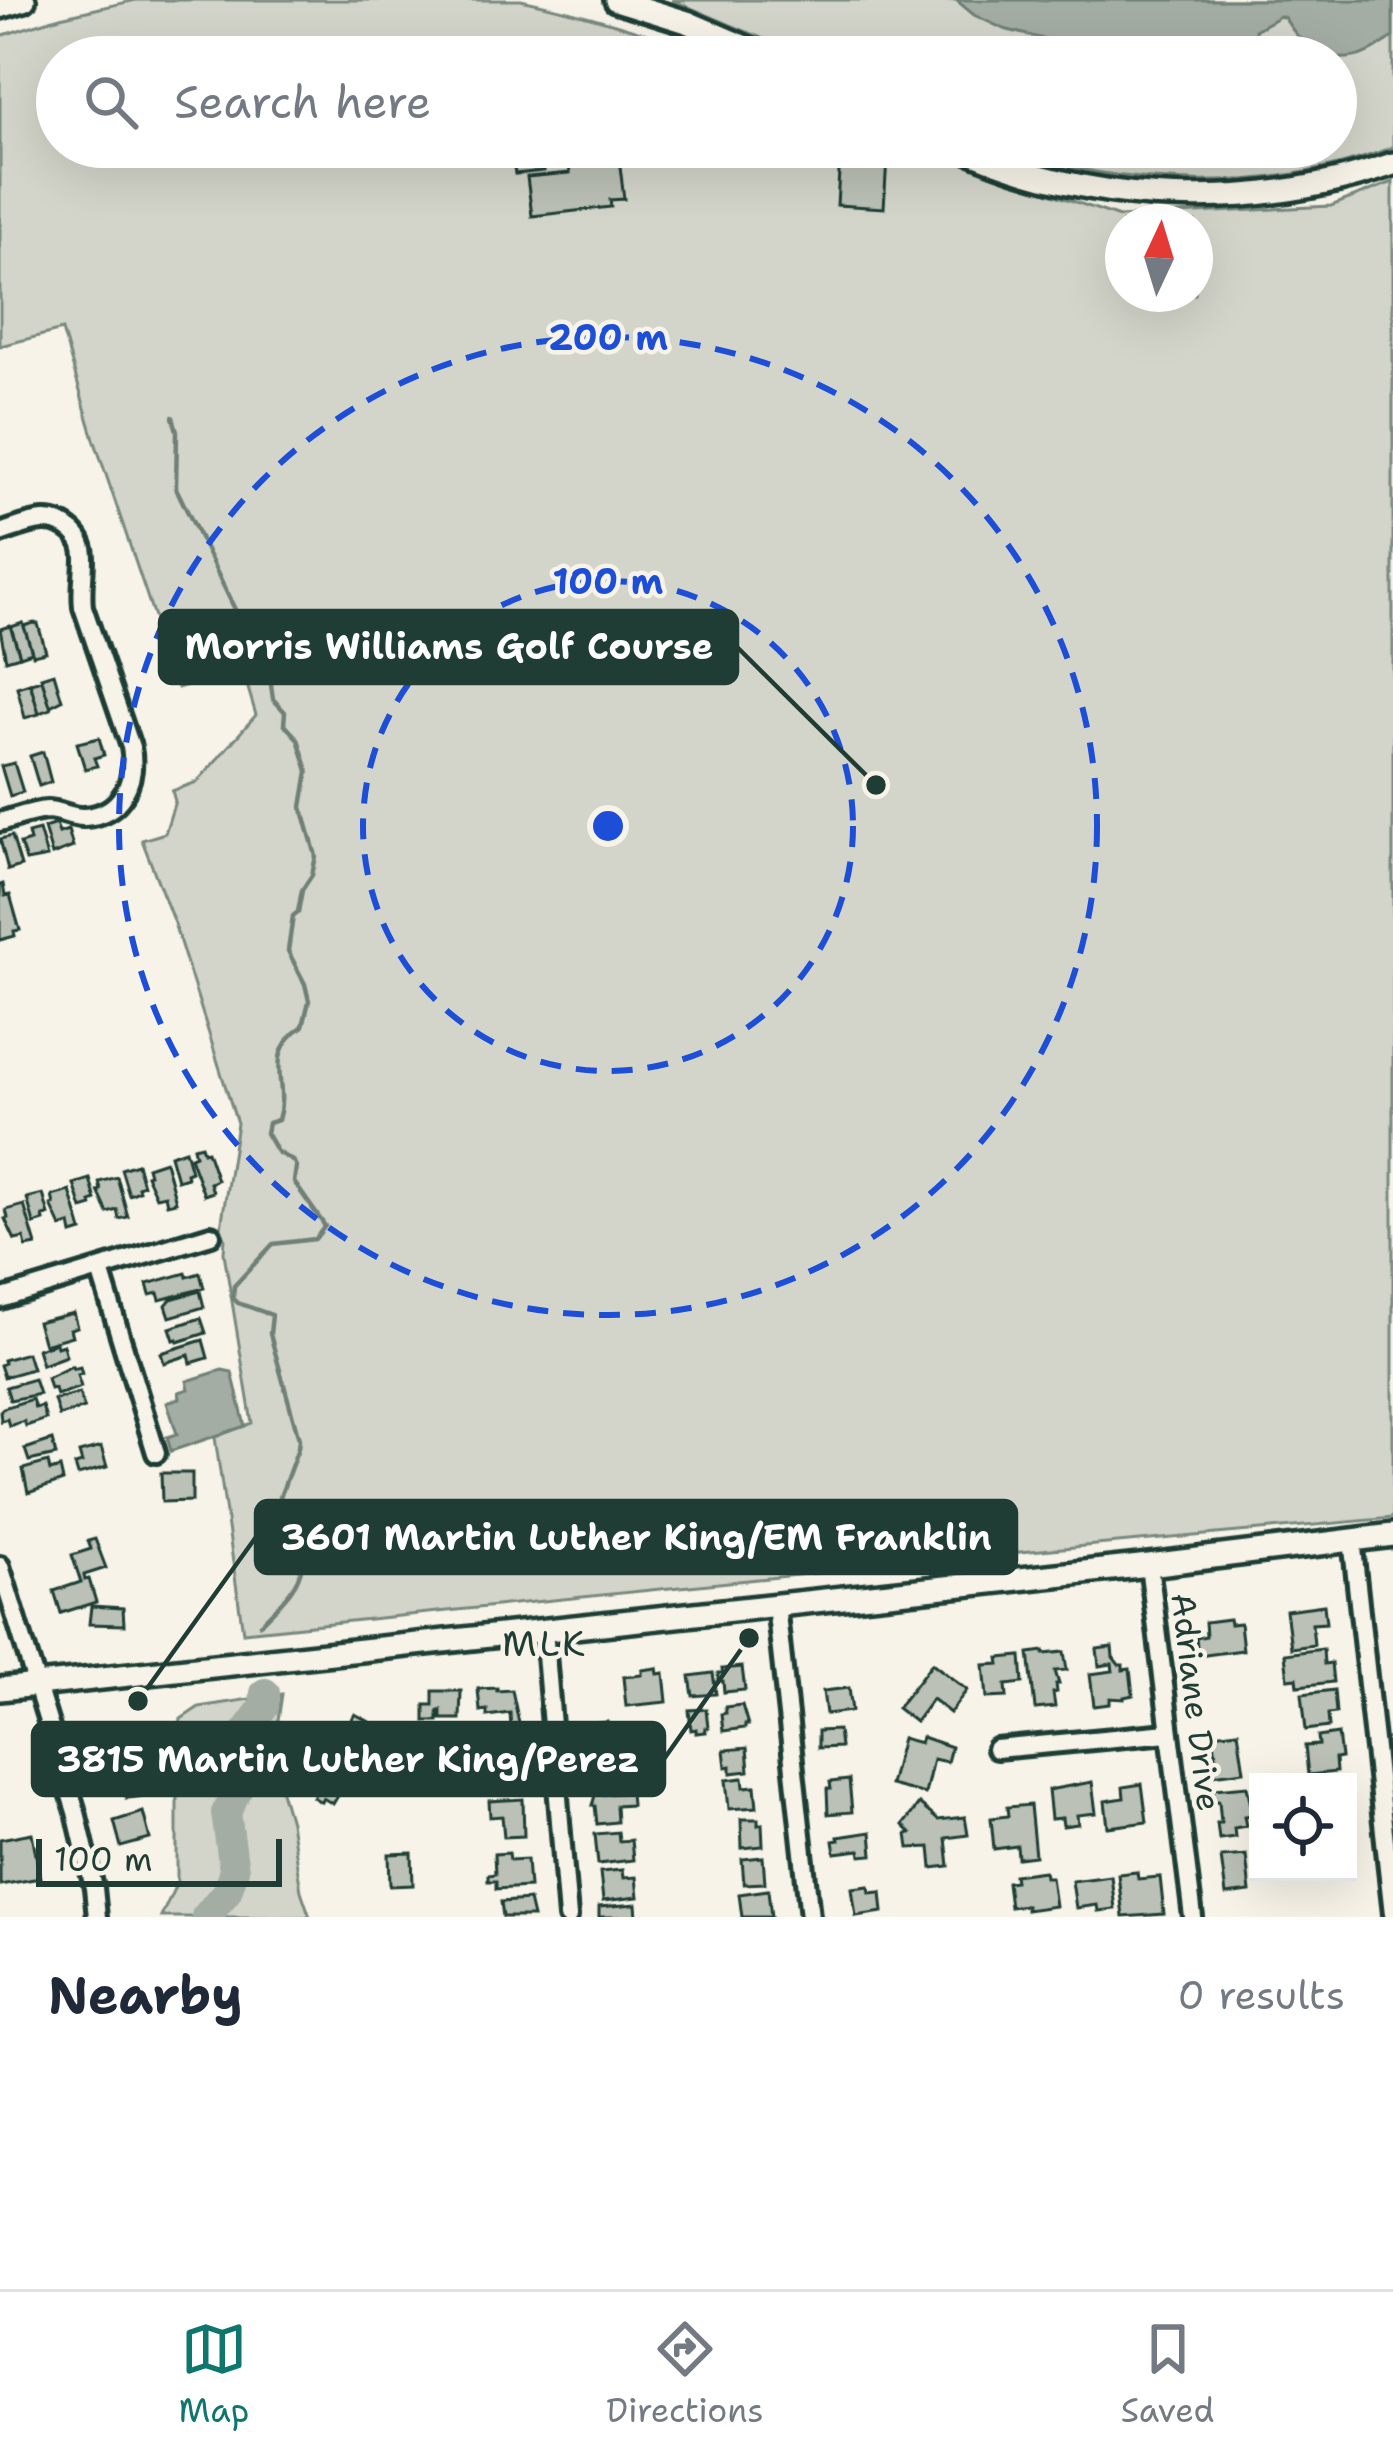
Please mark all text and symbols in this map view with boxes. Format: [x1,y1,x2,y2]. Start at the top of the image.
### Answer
search box [36,36,1357,168]
icon: search [78,69,144,135]
text: Search here [174,72,431,132]
north arrow [1105,204,1213,312]
text: 200 m [548,313,668,362]
text: 100 m [553,557,664,606]
callout: Morris Williams Golf Course [160,611,737,683]
text: Morris Williams Golf Course [185,622,713,671]
centre of rings [587,805,629,847]
callout: 3601 Martin Luther King/EM Franklin [256,1501,1016,1573]
text: 3601 Martin Luther King/EM Franklin [280,1513,992,1562]
street label: Adriane Drive [1160,1590,1232,1814]
district label: MLK [502,1619,588,1668]
callout: 3815 Martin Luther King/Perez [33,1723,664,1795]
text: 3815 Martin Luther King/Perez [56,1735,640,1784]
map controls [1249,1773,1357,1881]
button: locate [1249,1773,1357,1881]
scale bar [36,1833,282,1886]
text: 100 m [54,1837,153,1882]
text: Nearby [48,1961,243,2029]
text: 0 results [1178,1969,1345,2021]
tab: Map [179,2316,249,2433]
tab: Directions [606,2316,764,2433]
tab: Saved [1121,2316,1214,2433]

